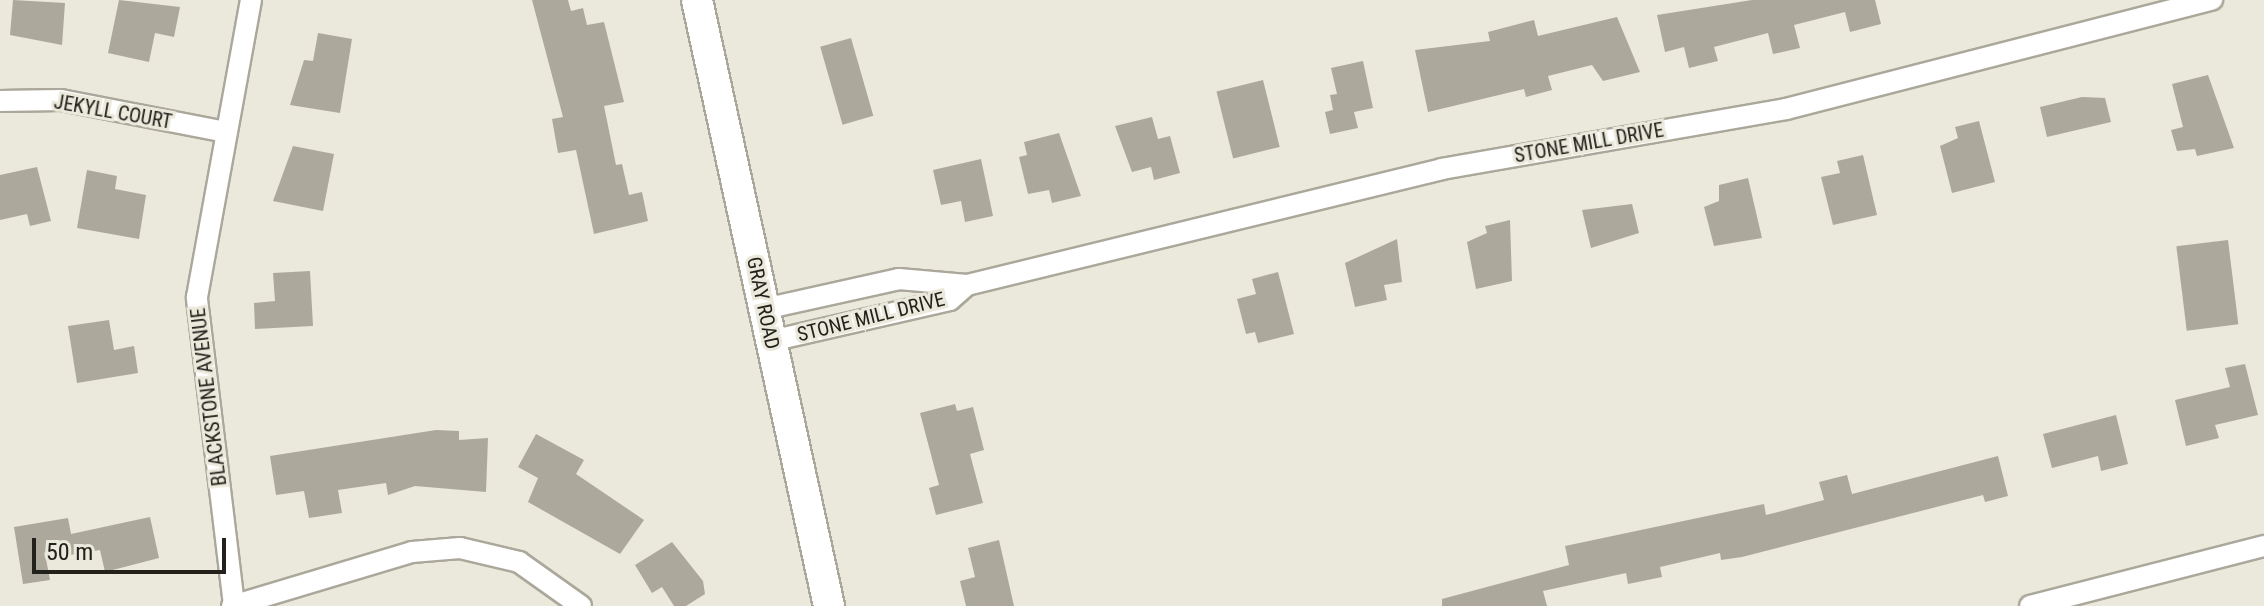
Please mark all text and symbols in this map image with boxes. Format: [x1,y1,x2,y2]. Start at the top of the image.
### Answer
street label: JEKYLL COURT [52,90,174,134]
street label: STONE MILL DRIVE [1512,118,1666,168]
street label: GRAY ROAD [742,255,784,351]
street label: STONE MILL DRIVE [795,287,947,347]
street label: BLACKSTONE AVENUE [186,307,232,487]
scale bar [36,522,230,572]
text: 50 m [46,538,93,566]

